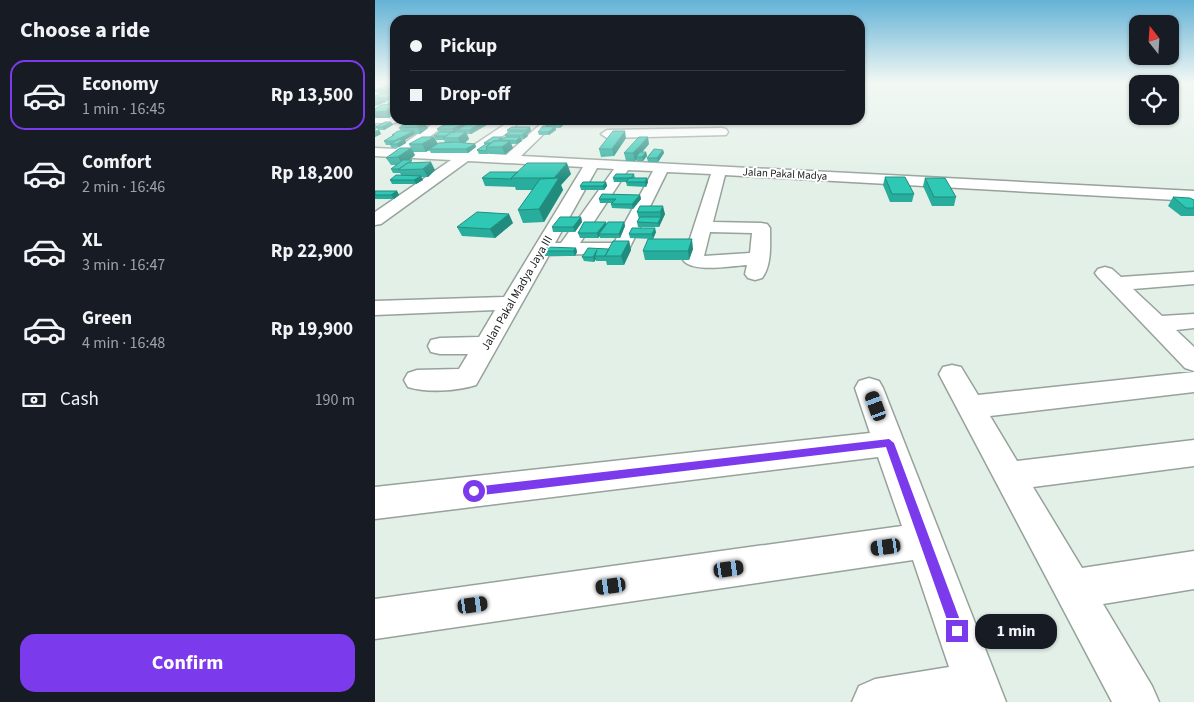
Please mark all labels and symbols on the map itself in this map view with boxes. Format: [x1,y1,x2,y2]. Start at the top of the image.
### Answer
north arrow [1129,15,1179,65]
street label: Jalan Pakal Madya [742,164,828,184]
street label: Jalan Pakal Madya Jaya III [477,233,557,353]
car [863,389,888,423]
route start [463,480,485,502]
car [870,537,901,557]
car [713,559,744,579]
car [595,576,626,596]
car [457,595,488,615]
callout: 1 min [975,614,1057,648]
route end [946,620,968,642]

